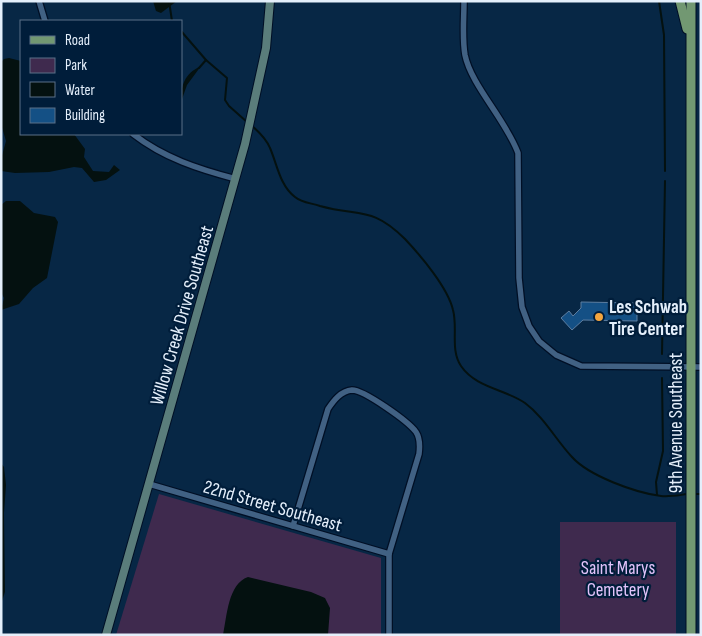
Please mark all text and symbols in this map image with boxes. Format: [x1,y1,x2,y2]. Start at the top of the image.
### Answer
legend [20,20,182,135]
text: Road [65,31,90,50]
text: Park [65,56,87,75]
text: Water [65,81,96,100]
text: Building [65,106,105,125]
street label: Willow Creek Drive Southeast [146,223,219,408]
place label: Les Schwab Tire Center [609,296,687,341]
marker: Les Schwab Tire Center [593,311,605,323]
street label: 9th Avenue Southeast [665,353,688,493]
street label: 22nd Street Southeast [201,476,345,537]
park label: Saint Marys Cemetery [581,557,655,602]

